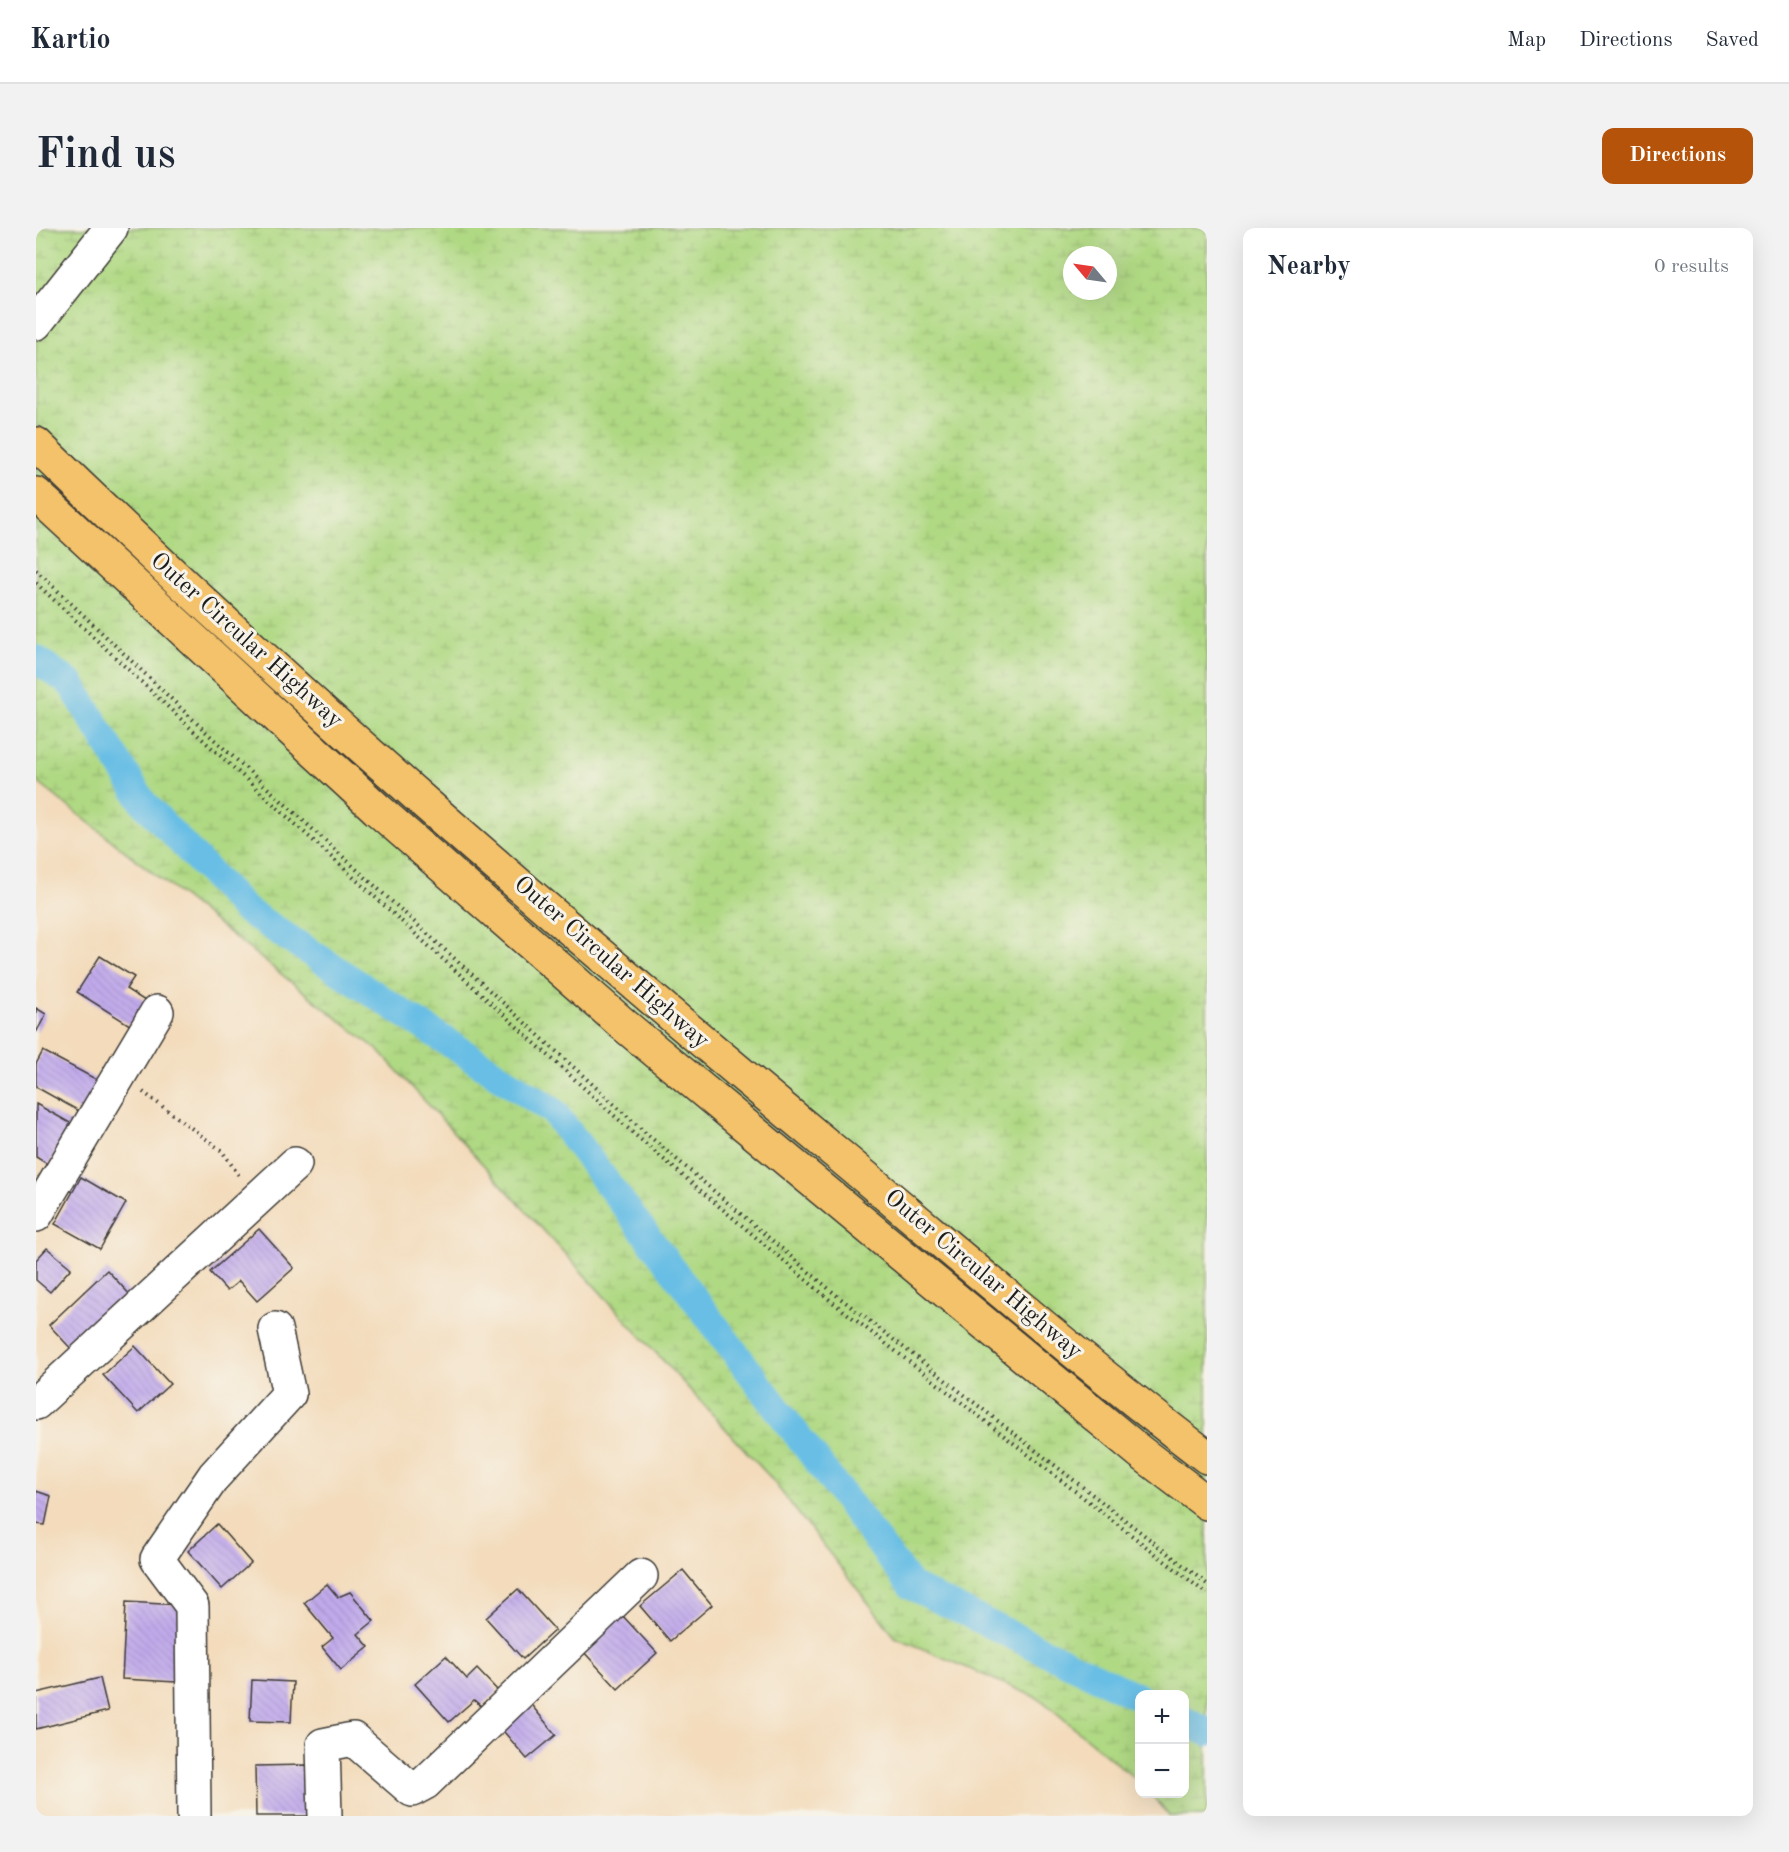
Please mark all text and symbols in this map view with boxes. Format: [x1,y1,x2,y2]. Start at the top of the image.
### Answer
text: Kartio [30,27,111,55]
text: Map [1507,30,1546,51]
text: Directions [1579,30,1673,51]
text: Saved [1706,30,1759,51]
button: Directions [1602,128,1753,184]
text: Find us [36,135,175,177]
north arrow [1063,246,1117,300]
text: Nearby [1267,254,1351,280]
text: 0 results [1654,257,1729,277]
street label: Outer Circular Highway [145,549,347,734]
street label: Outer Circular Highway [509,872,713,1054]
street label: Outer Circular Highway [880,1186,1087,1365]
map controls [1135,1690,1189,1798]
button: + [1135,1690,1189,1744]
button: − [1135,1744,1189,1798]

